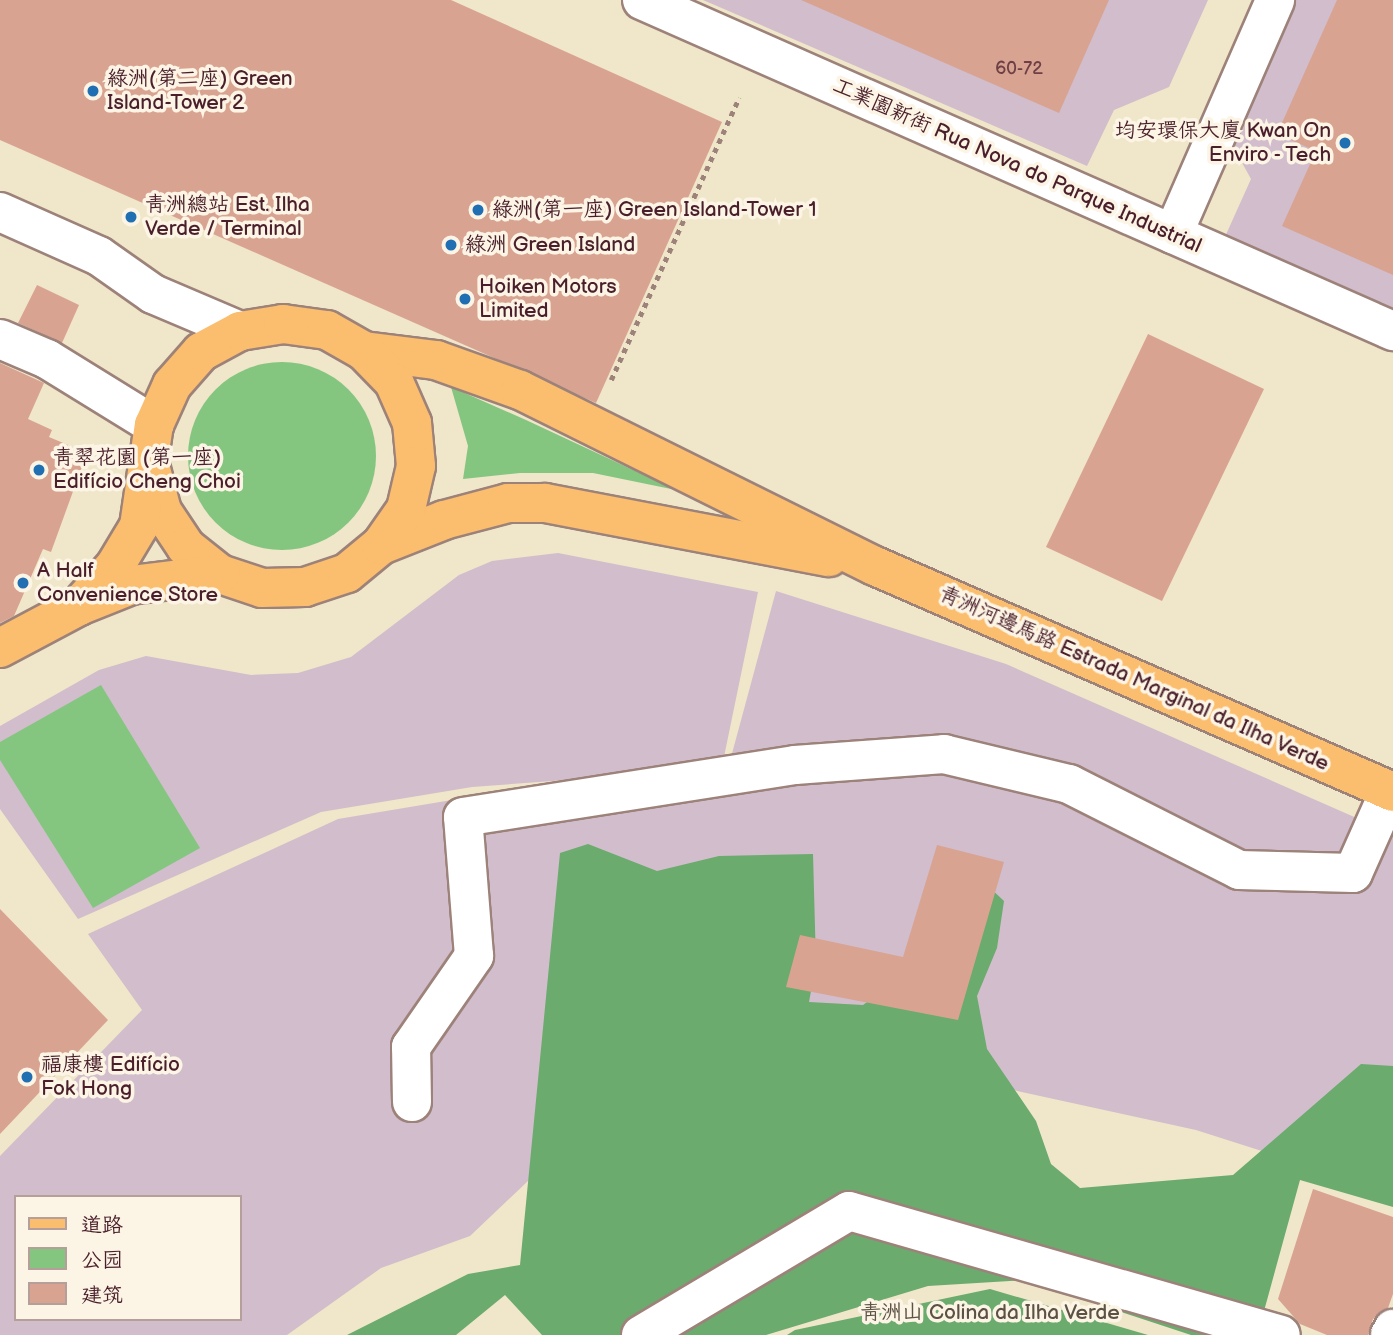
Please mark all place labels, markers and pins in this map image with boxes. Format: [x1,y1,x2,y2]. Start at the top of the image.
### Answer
place label: 綠洲(第二座) Green Island-Tower 2 [107,66,293,116]
marker: 綠洲(第二座) Green Island-Tower 2 [85,83,101,99]
place label: 均安環保大廈 Kwan On Enviro - Tech [1115,118,1331,168]
marker: 均安環保大廈 Kwan On Enviro - Tech [1337,135,1353,151]
place label: 青洲總站 Est. Ilha Verde / Terminal [145,192,310,242]
place label: 綠洲(第一座) Green Island-Tower 1 [492,197,817,223]
marker: 綠洲(第一座) Green Island-Tower 1 [470,202,486,218]
marker: 青洲總站 Est. Ilha Verde / Terminal [123,209,139,225]
place label: 綠洲 Green Island [465,232,635,258]
marker: 綠洲 Green Island [443,237,459,253]
place label: Hoiken Motors Limited [479,274,617,324]
marker: Hoiken Motors Limited [457,291,473,307]
place label: 青翠花園 (第一座) Edifício Cheng Choi [53,445,241,495]
marker: 青翠花園 (第一座) Edifício Cheng Choi [31,462,47,478]
place label: A Half Convenience Store [37,558,218,608]
marker: A Half Convenience Store [15,575,31,591]
place label: 福康樓 Edifício Fok Hong [41,1052,180,1102]
marker: 福康樓 Edifício Fok Hong [19,1069,35,1085]

